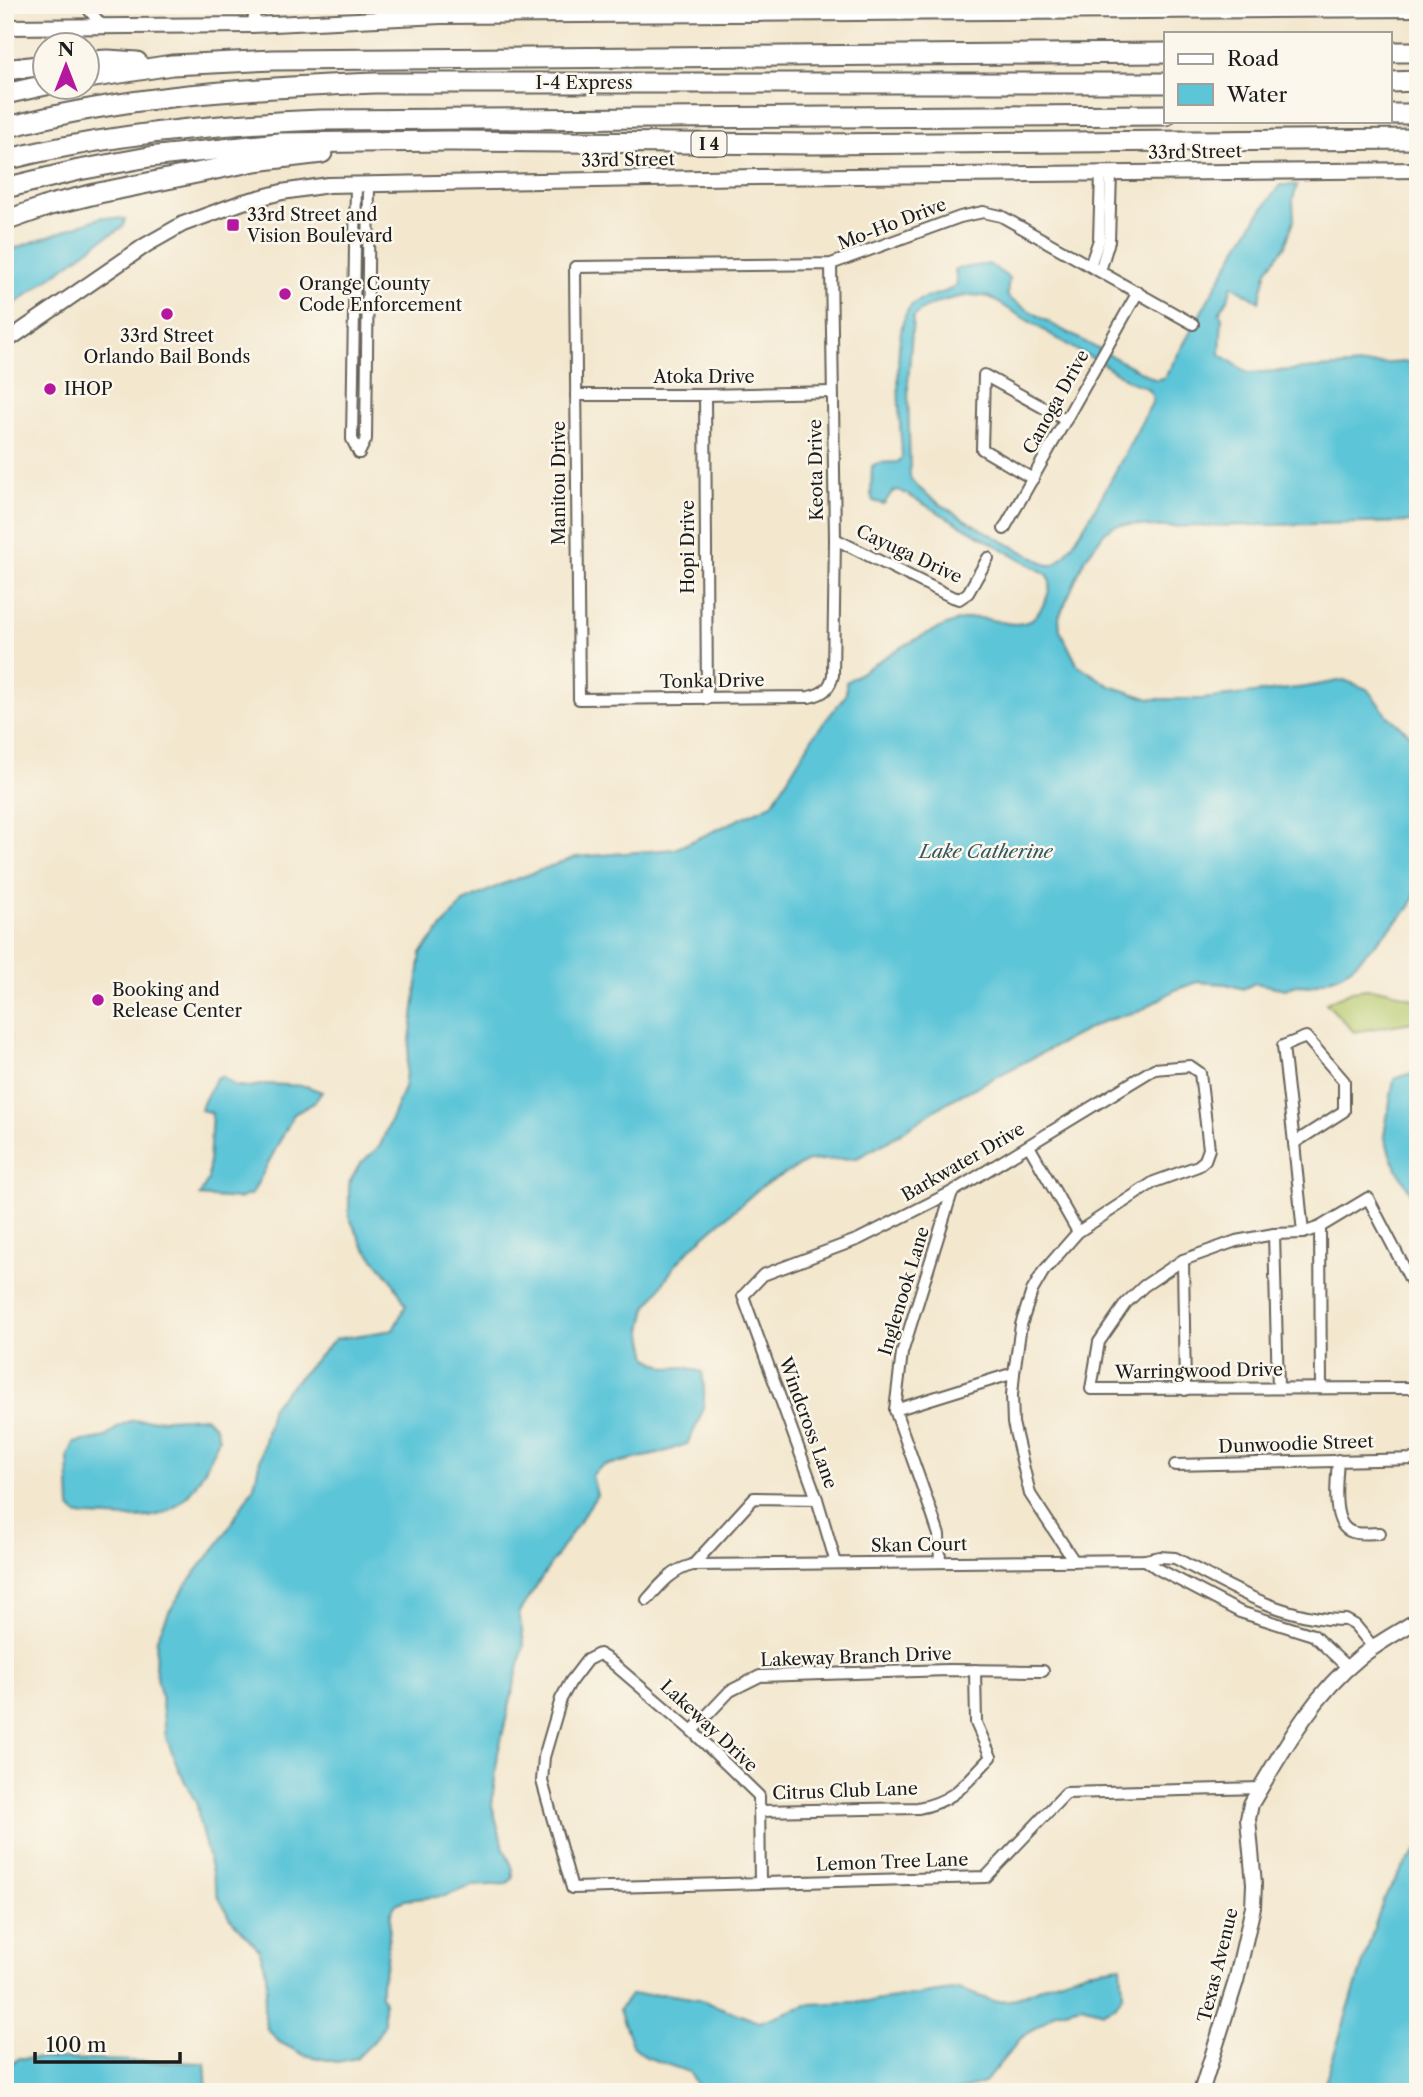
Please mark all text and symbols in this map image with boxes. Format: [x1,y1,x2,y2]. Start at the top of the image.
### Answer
north arrow [32,32,102,102]
legend [1164,32,1392,122]
text: N [58,38,74,61]
text: Road [1227,46,1279,71]
street label: I-4 Express [535,72,633,94]
text: Water [1226,82,1287,107]
road number: I 4 [692,132,726,156]
street label: 33rd Street [1148,140,1243,164]
street label: 33rd Street [581,148,676,172]
street label: Mo-Ho Drive [835,193,949,255]
place label: 33rd Street and Vision Boulevard [246,204,393,247]
marker: 33rd Street and Vision Boulevard [225,217,241,233]
place label: Orange County Code Enforcement [299,273,463,316]
marker: Orange County Code Enforcement [277,286,293,302]
marker: 33rd Street Orlando Bail Bonds [159,306,175,322]
place label: 33rd Street Orlando Bail Bonds [84,325,250,368]
street label: Canoga Drive [1018,346,1094,458]
street label: Atoka Drive [652,366,755,388]
place label: IHOP [64,378,113,400]
marker: IHOP [42,381,58,397]
street label: Keota Drive [804,419,828,521]
street label: Manitou Drive [548,421,570,545]
street label: Hopi Drive [677,500,699,594]
street label: Cayuga Drive [853,520,965,588]
street label: Tonka Drive [659,669,765,693]
water label: Lake Catherine [917,840,1054,863]
place label: Booking and Release Center [112,979,242,1022]
marker: Booking and Release Center [90,992,106,1008]
street label: Barkwater Drive [897,1118,1029,1206]
street label: Inglenook Lane [874,1224,934,1358]
street label: Windcross Lane [774,1353,842,1492]
street label: Warringwood Drive [1114,1359,1283,1383]
street label: Dunwoodie Street [1218,1430,1375,1458]
street label: Skan Court [871,1533,968,1557]
street label: Lakeway Branch Drive [760,1643,952,1671]
street label: Lakeway Drive [656,1675,762,1777]
street label: Citrus Club Lane [772,1777,918,1805]
street label: Lemon Tree Lane [815,1848,969,1876]
street label: Texas Avenue [1193,1906,1243,2024]
scale bar [35,2020,180,2064]
text: 100 m [46,2032,107,2057]

